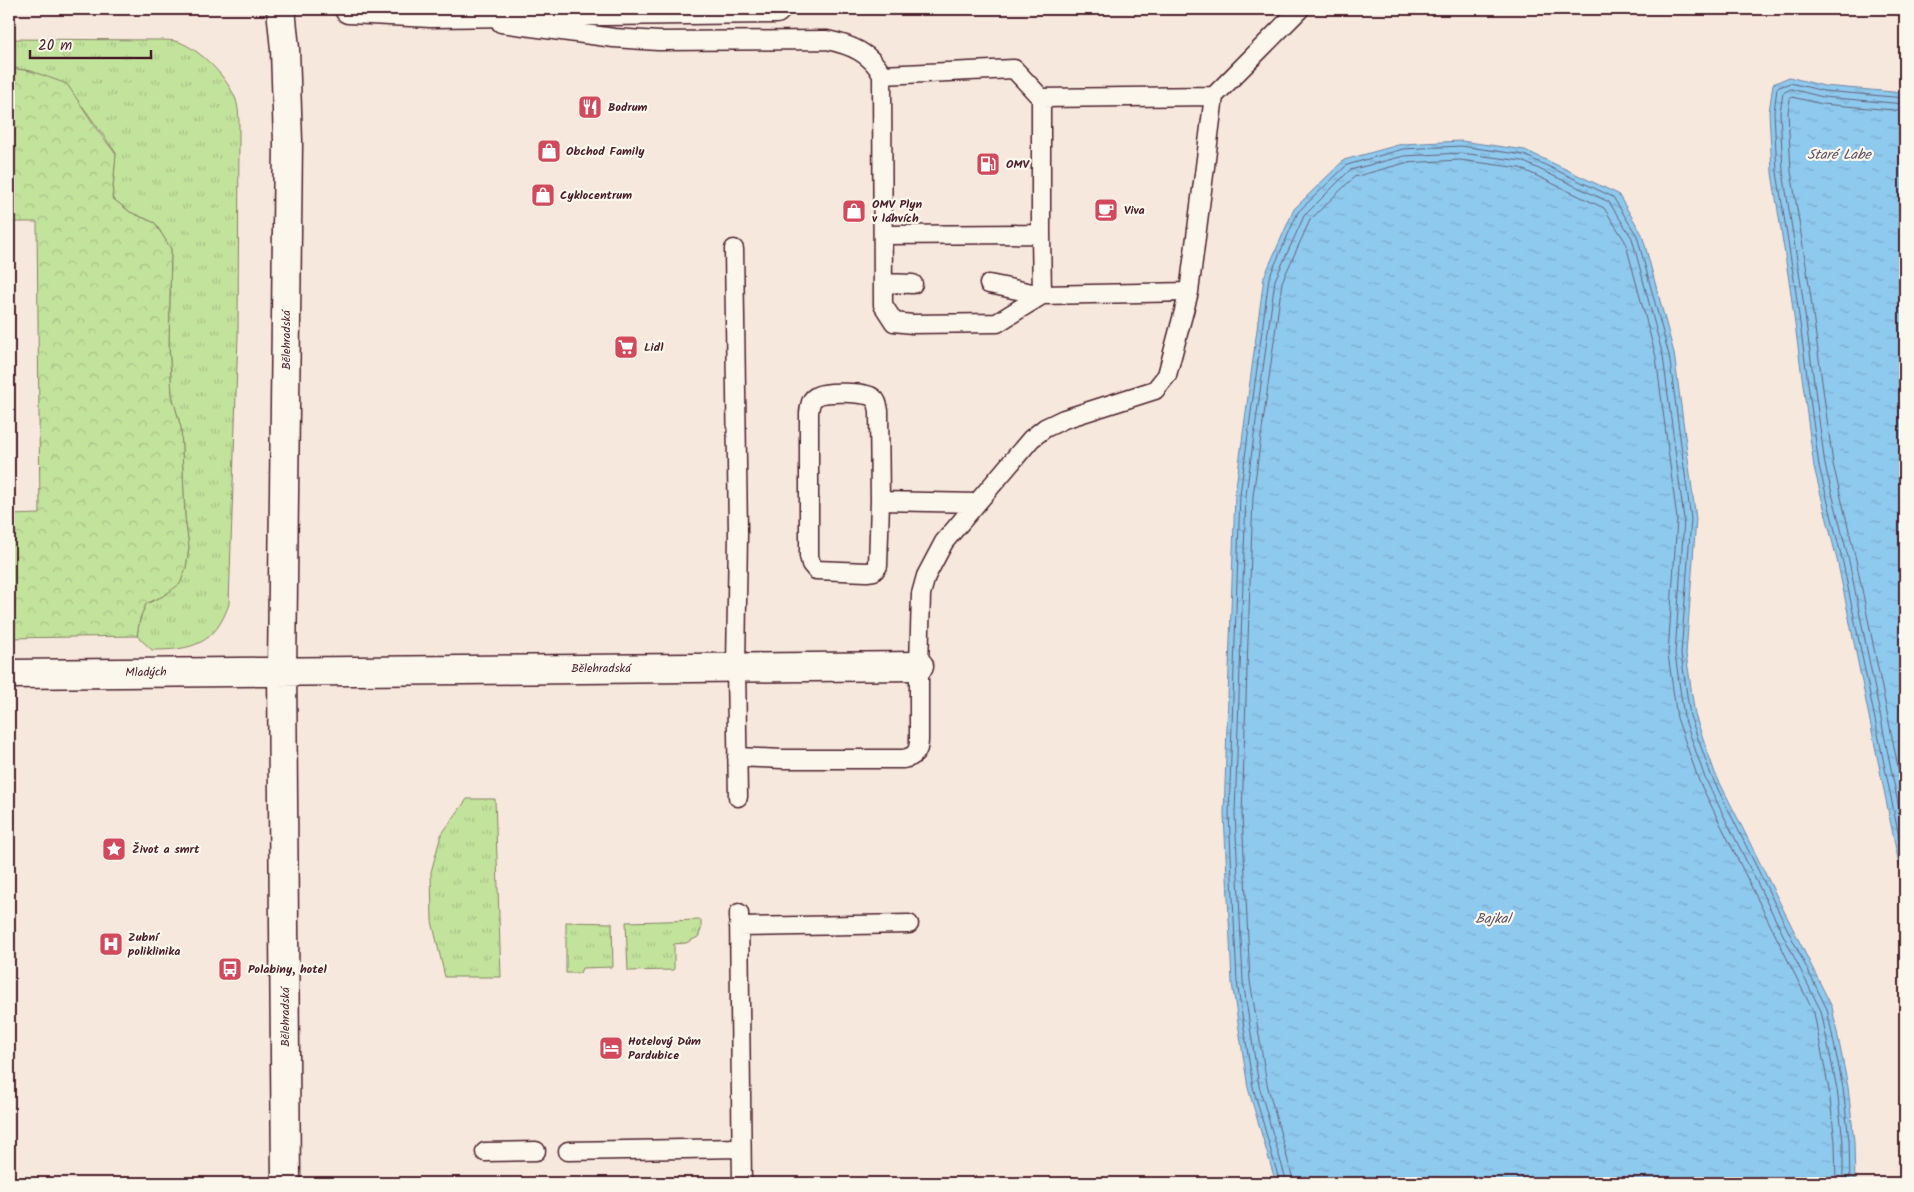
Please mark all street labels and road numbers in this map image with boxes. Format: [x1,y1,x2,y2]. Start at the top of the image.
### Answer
street label: Bělehradská [277,309,296,370]
street label: Bělehradská [571,659,632,678]
street label: Mladých [125,663,167,682]
street label: Bělehradská [276,986,295,1047]

